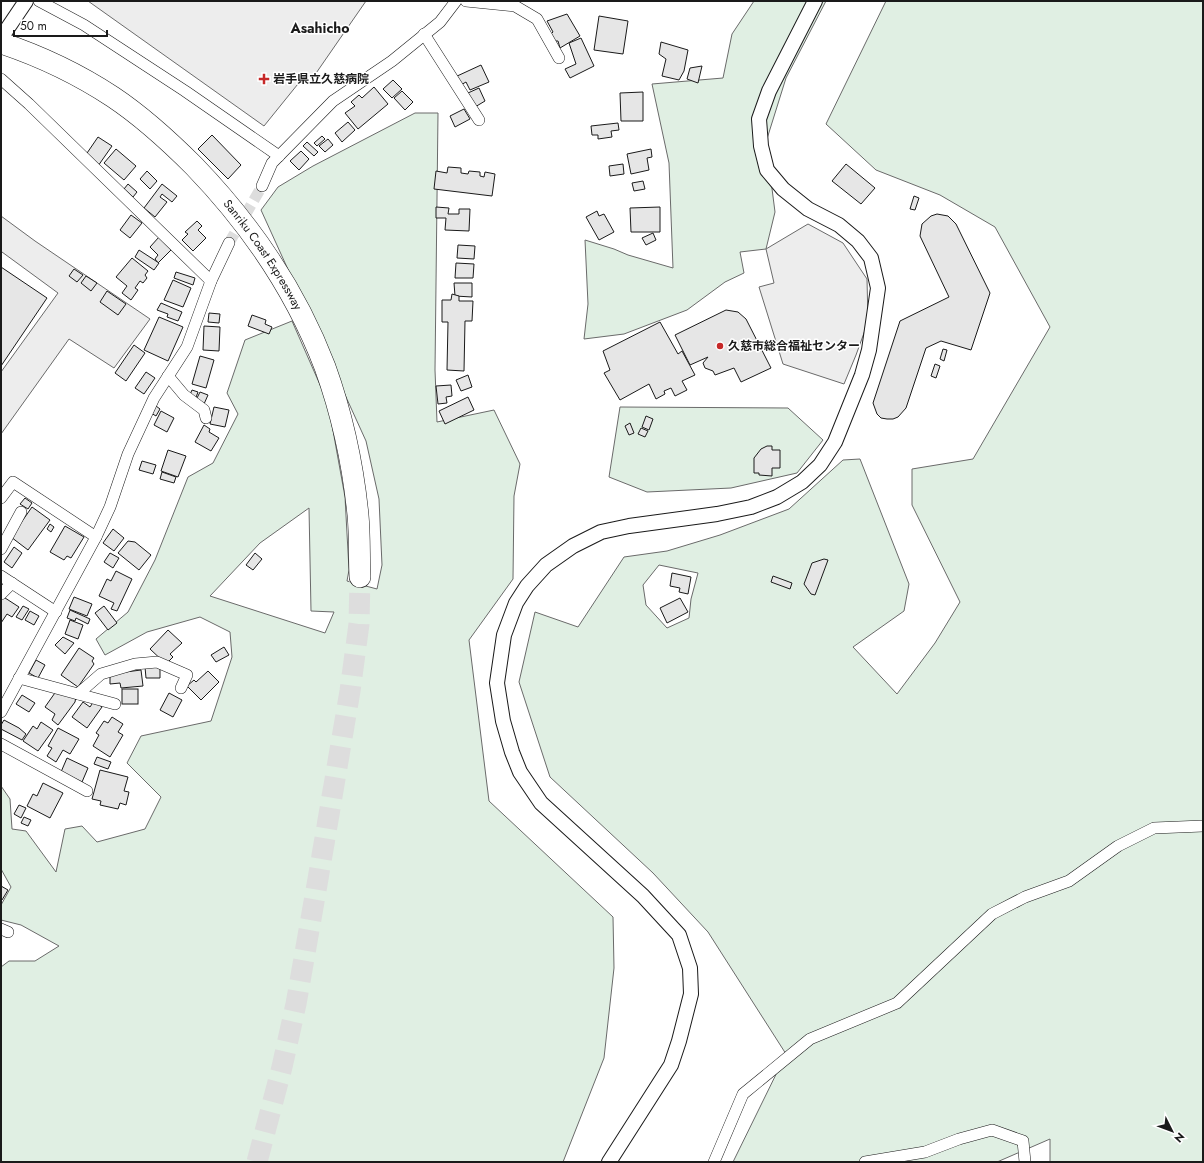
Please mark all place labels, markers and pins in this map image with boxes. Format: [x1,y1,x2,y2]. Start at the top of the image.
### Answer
place label: 岩手県立久慈病院 [273,70,369,88]
marker: 岩手県立久慈病院 [258,73,270,85]
place label: 久慈市総合福祉センター [728,337,860,355]
marker: 久慈市総合福祉センター [715,341,725,351]

